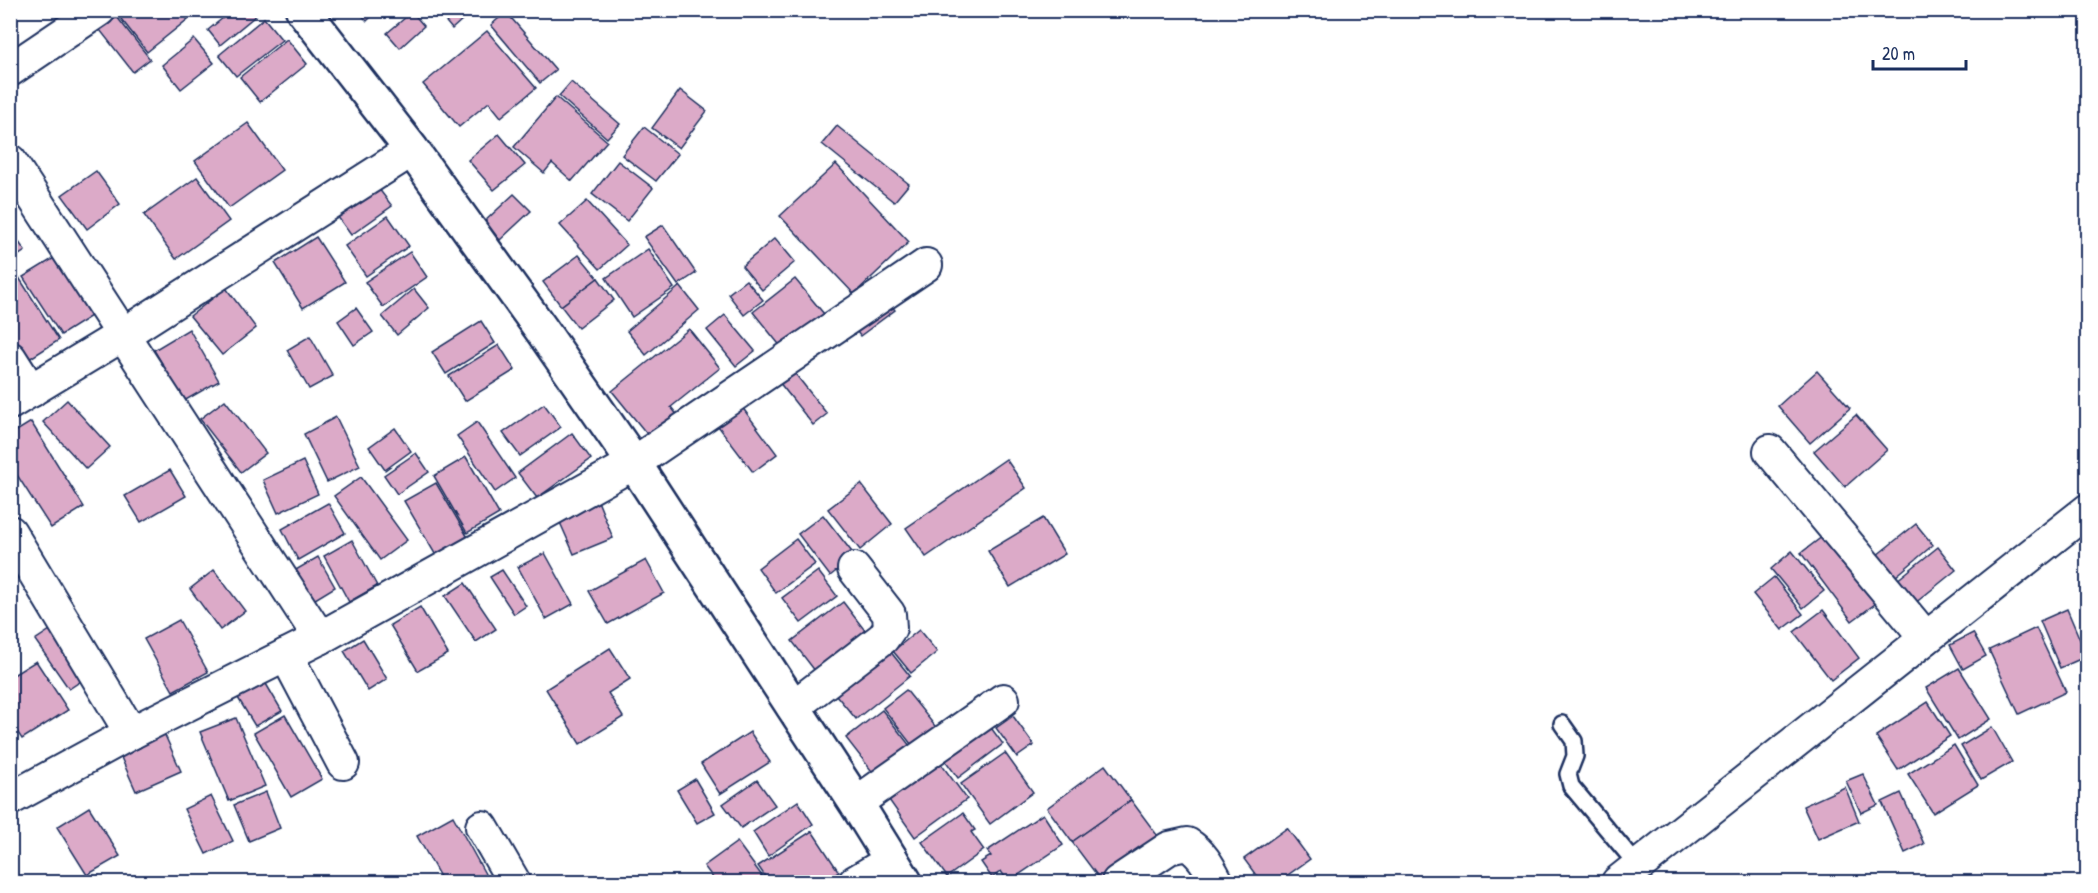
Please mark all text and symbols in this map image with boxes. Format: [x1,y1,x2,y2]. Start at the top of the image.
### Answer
scale bar [1873,33,1966,71]
text: 20 m [1882,41,1915,66]

